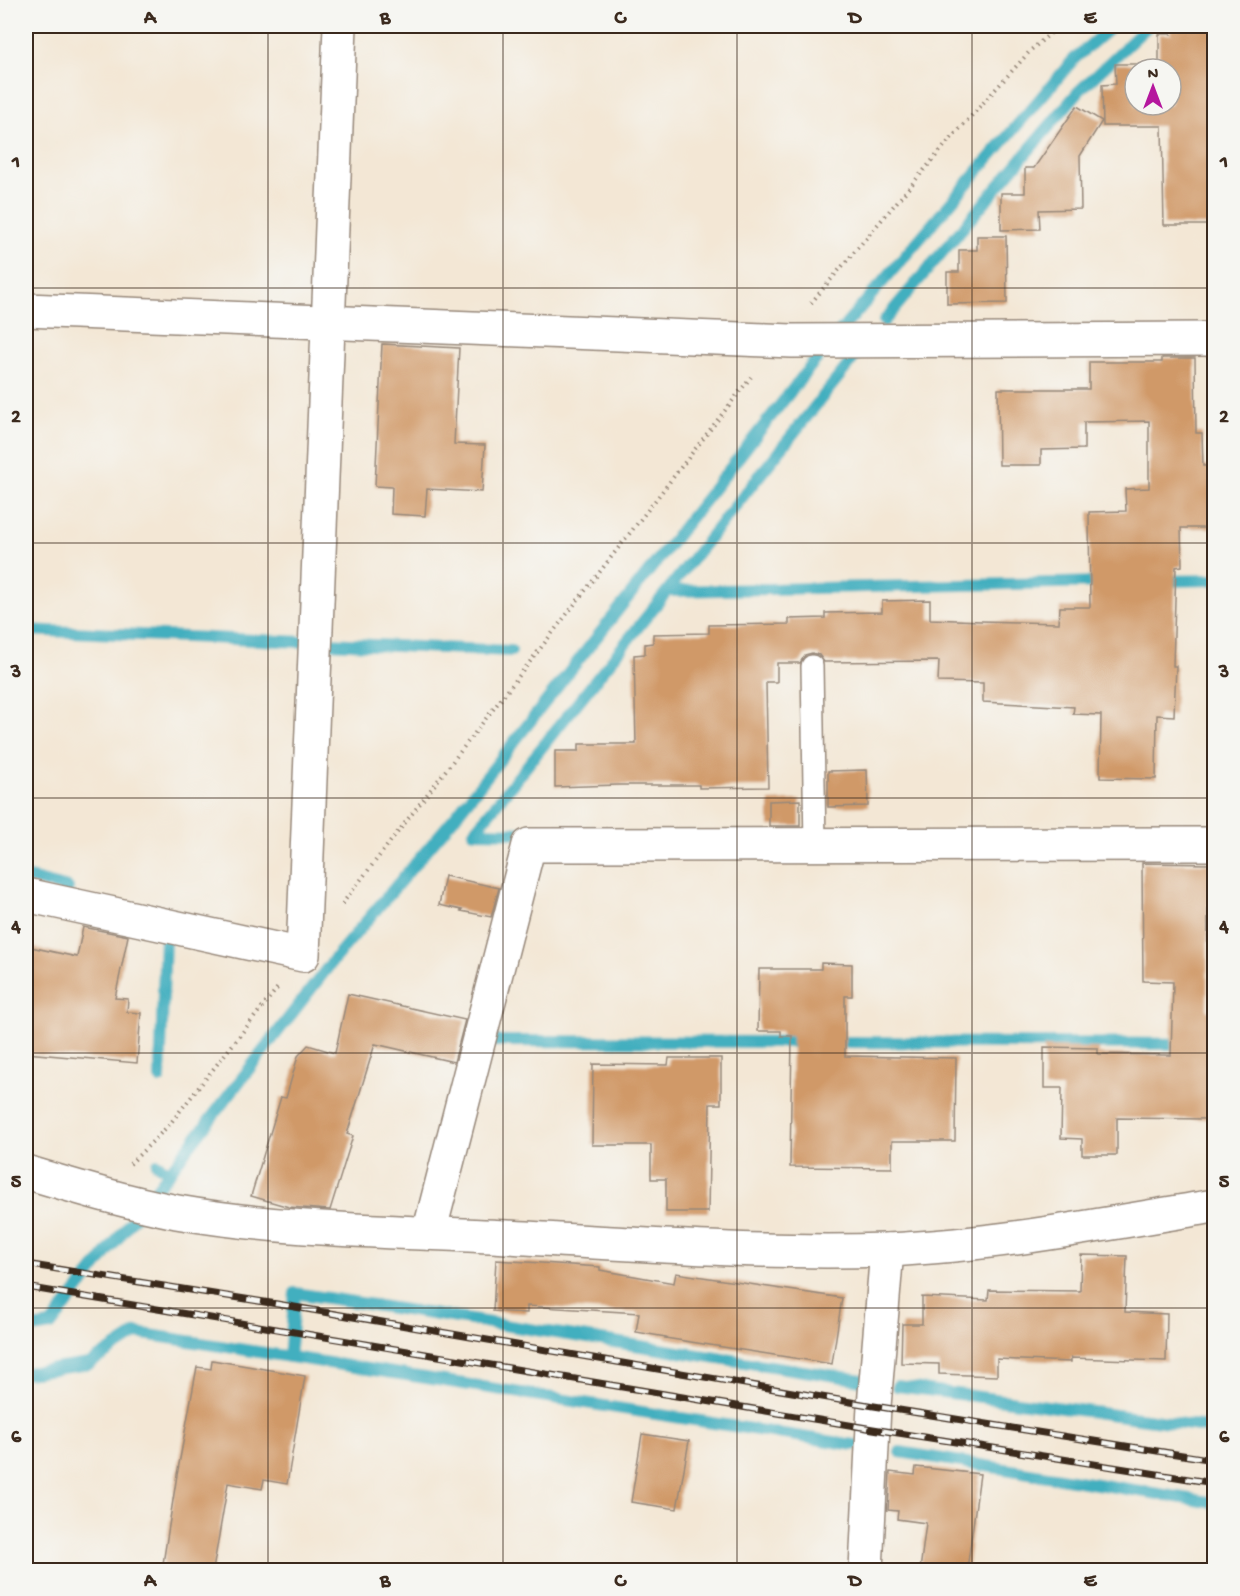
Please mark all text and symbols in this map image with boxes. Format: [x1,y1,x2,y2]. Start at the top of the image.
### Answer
text: A [143,8,158,31]
text: B [379,8,391,31]
text: C [614,8,628,31]
text: D [846,8,862,31]
text: E [1084,8,1098,31]
north arrow [1123,57,1183,117]
text: N [1148,66,1159,85]
text: 1 [11,152,20,175]
text: 1 [1219,152,1228,175]
text: 2 [11,407,21,430]
text: 2 [1219,407,1229,430]
text: 3 [10,662,21,685]
text: 3 [1218,662,1229,685]
text: 4 [10,917,21,940]
text: 4 [1218,917,1229,940]
text: 5 [11,1172,22,1195]
text: 5 [1219,1172,1230,1195]
text: 6 [11,1427,22,1450]
text: 6 [1219,1427,1230,1450]
text: A [143,1571,158,1594]
text: B [379,1571,391,1594]
text: C [614,1571,628,1594]
text: D [846,1571,862,1594]
text: E [1084,1571,1098,1594]

